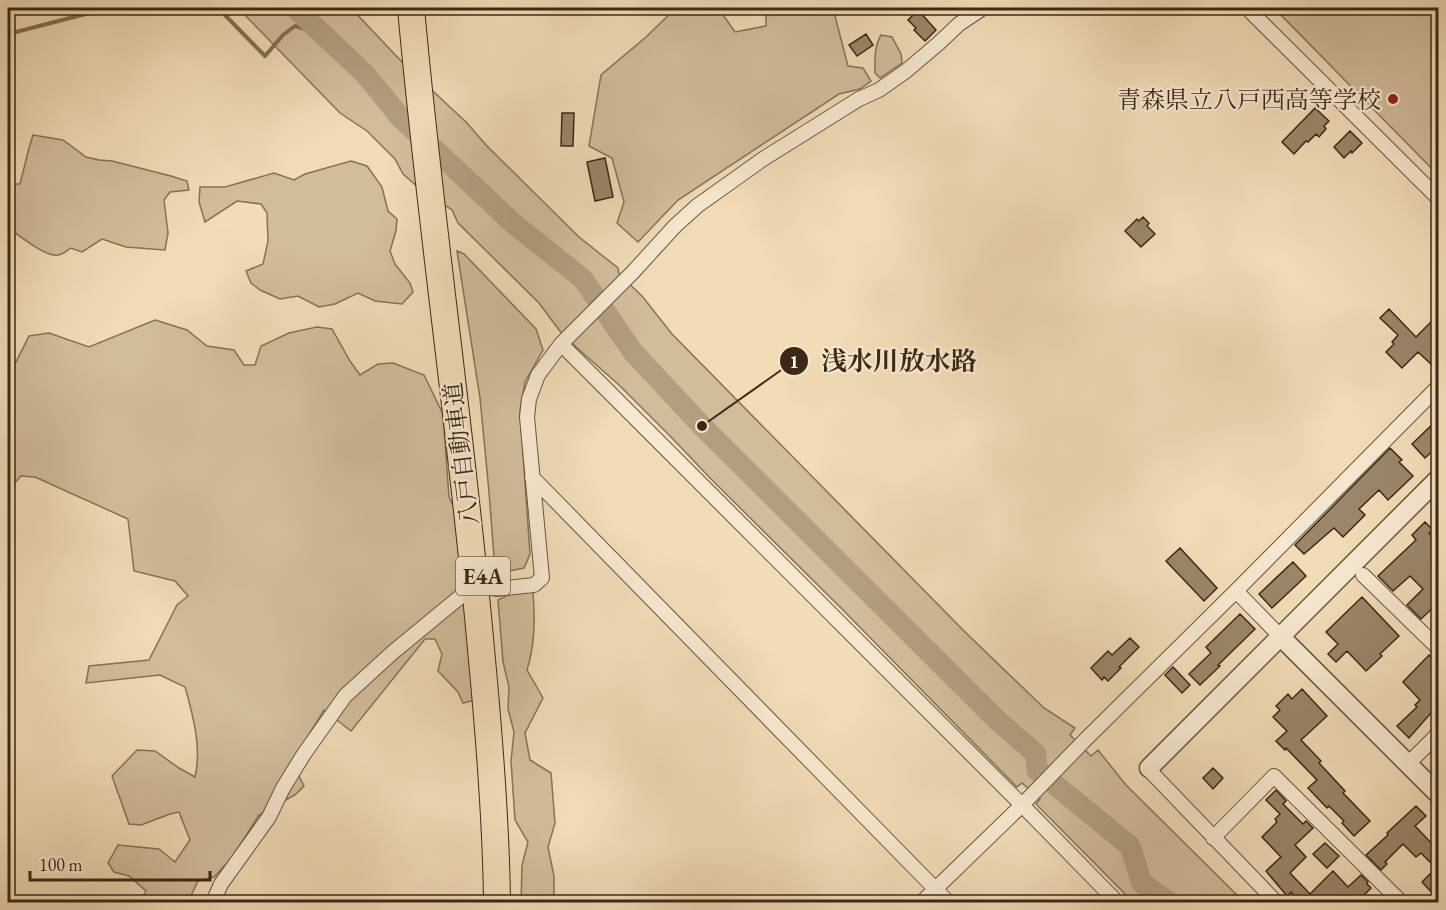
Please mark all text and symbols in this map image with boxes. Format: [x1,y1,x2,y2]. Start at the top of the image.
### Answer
place label: 青森県立八戸西高等学校 [1117,84,1381,115]
marker: 青森県立八戸西高等学校 [1386,92,1400,106]
callout: 浅水川放水路 [779,339,989,383]
text: 浅水川放水路 [821,344,977,378]
text: 1 [789,350,799,373]
street label: 八戸自動車道 [437,381,485,527]
road number: E4A [456,557,510,595]
scale bar [30,844,210,882]
text: 100 m [39,853,83,876]

